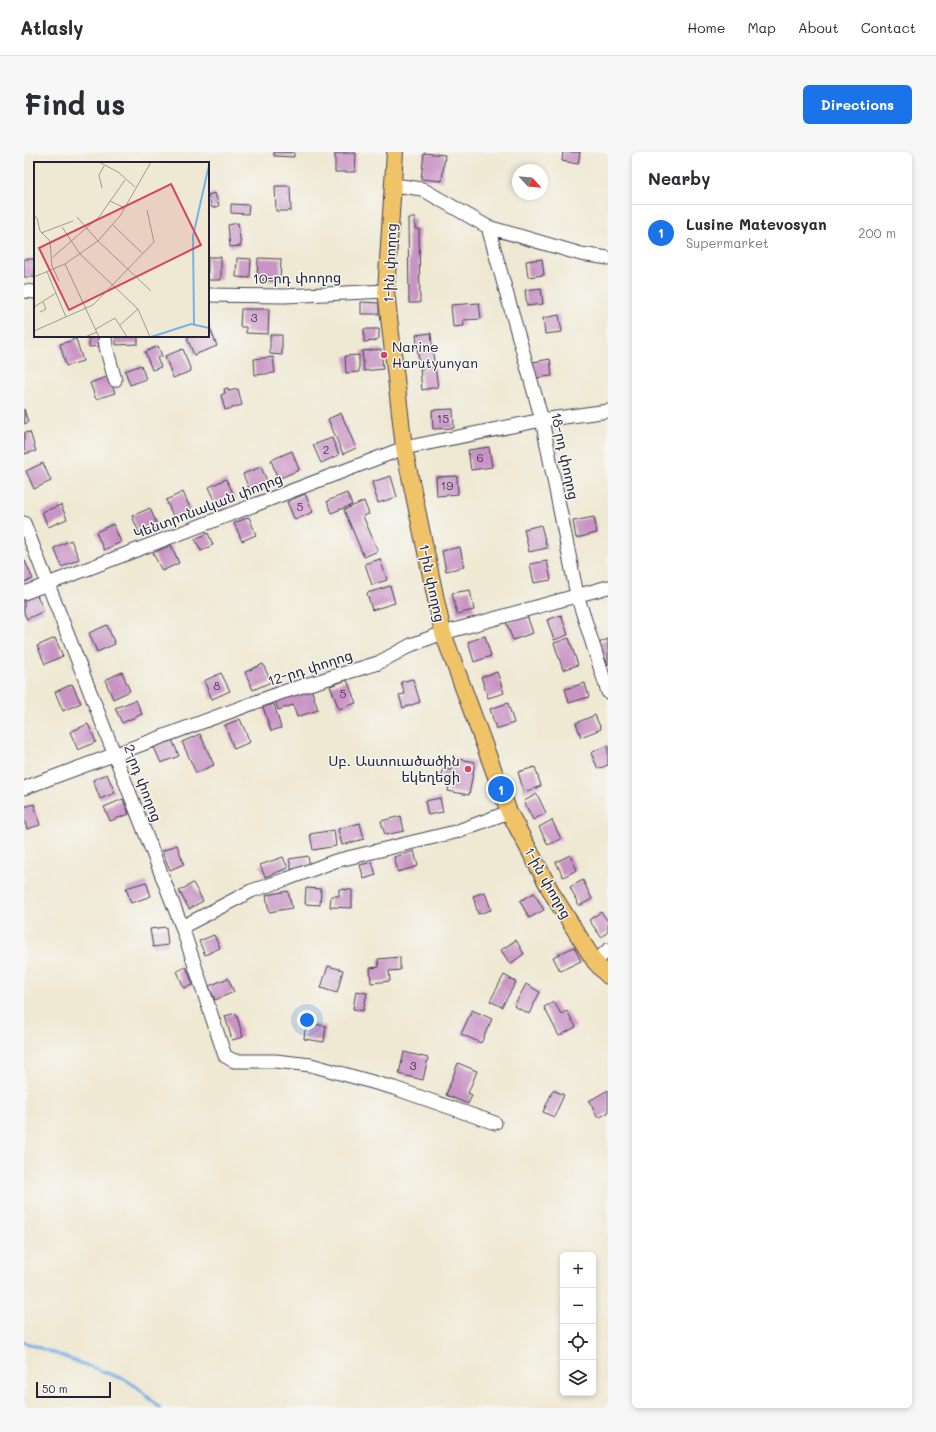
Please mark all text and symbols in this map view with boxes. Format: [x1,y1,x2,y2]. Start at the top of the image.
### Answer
text: Atlasly [20,15,83,40]
text: Home [687,18,725,37]
text: Map [747,18,776,37]
text: About [798,18,839,37]
text: Contact [861,18,916,37]
button: Directions [803,85,912,124]
text: Find us [24,86,125,122]
inset map [34,162,209,337]
north arrow [512,164,548,200]
text: Nearby [648,167,710,189]
text: Lusine Matevosyan [686,214,827,234]
street label: 1-ին փողոց [379,223,400,303]
text: 1 [658,224,664,241]
text: 200 m [858,224,896,241]
text: Supermarket [686,234,769,251]
street label: 10-րդ փողոց [252,267,342,288]
house number: 3 [250,309,258,325]
place label: Narine Harutyunyan [392,337,478,372]
marker: Narine Harutyunyan [379,350,389,360]
house number: 15 [437,410,449,426]
street label: 18-րդ փողոց [547,411,584,501]
house number: 2 [323,441,329,457]
house number: 6 [476,449,484,465]
street label: Կենտրոնական փողոց [131,468,285,543]
house number: 19 [441,477,453,493]
house number: 5 [297,498,304,514]
street label: 1-ին փողոց [415,542,450,624]
street label: 12-րդ փողոց [265,645,355,690]
house number: 8 [213,677,221,693]
house number: 5 [340,685,347,701]
street label: 2-րդ փողոց [120,741,167,824]
place label: Սբ. Աստուածածին եկեղեցի [328,751,460,786]
marker: Սբ. Աստուածածին եկեղեցի [463,764,473,774]
pin: 1 [488,774,514,804]
street label: 1-ին փողոց [520,844,577,922]
your location [297,1010,317,1030]
house number: 3 [409,1057,417,1073]
map controls [560,1252,596,1396]
button: + [560,1252,596,1288]
button: − [560,1288,596,1324]
button: locate [560,1324,596,1360]
button: layers [560,1360,596,1396]
scale bar [36,1380,111,1399]
text: 50 m [42,1381,68,1396]

